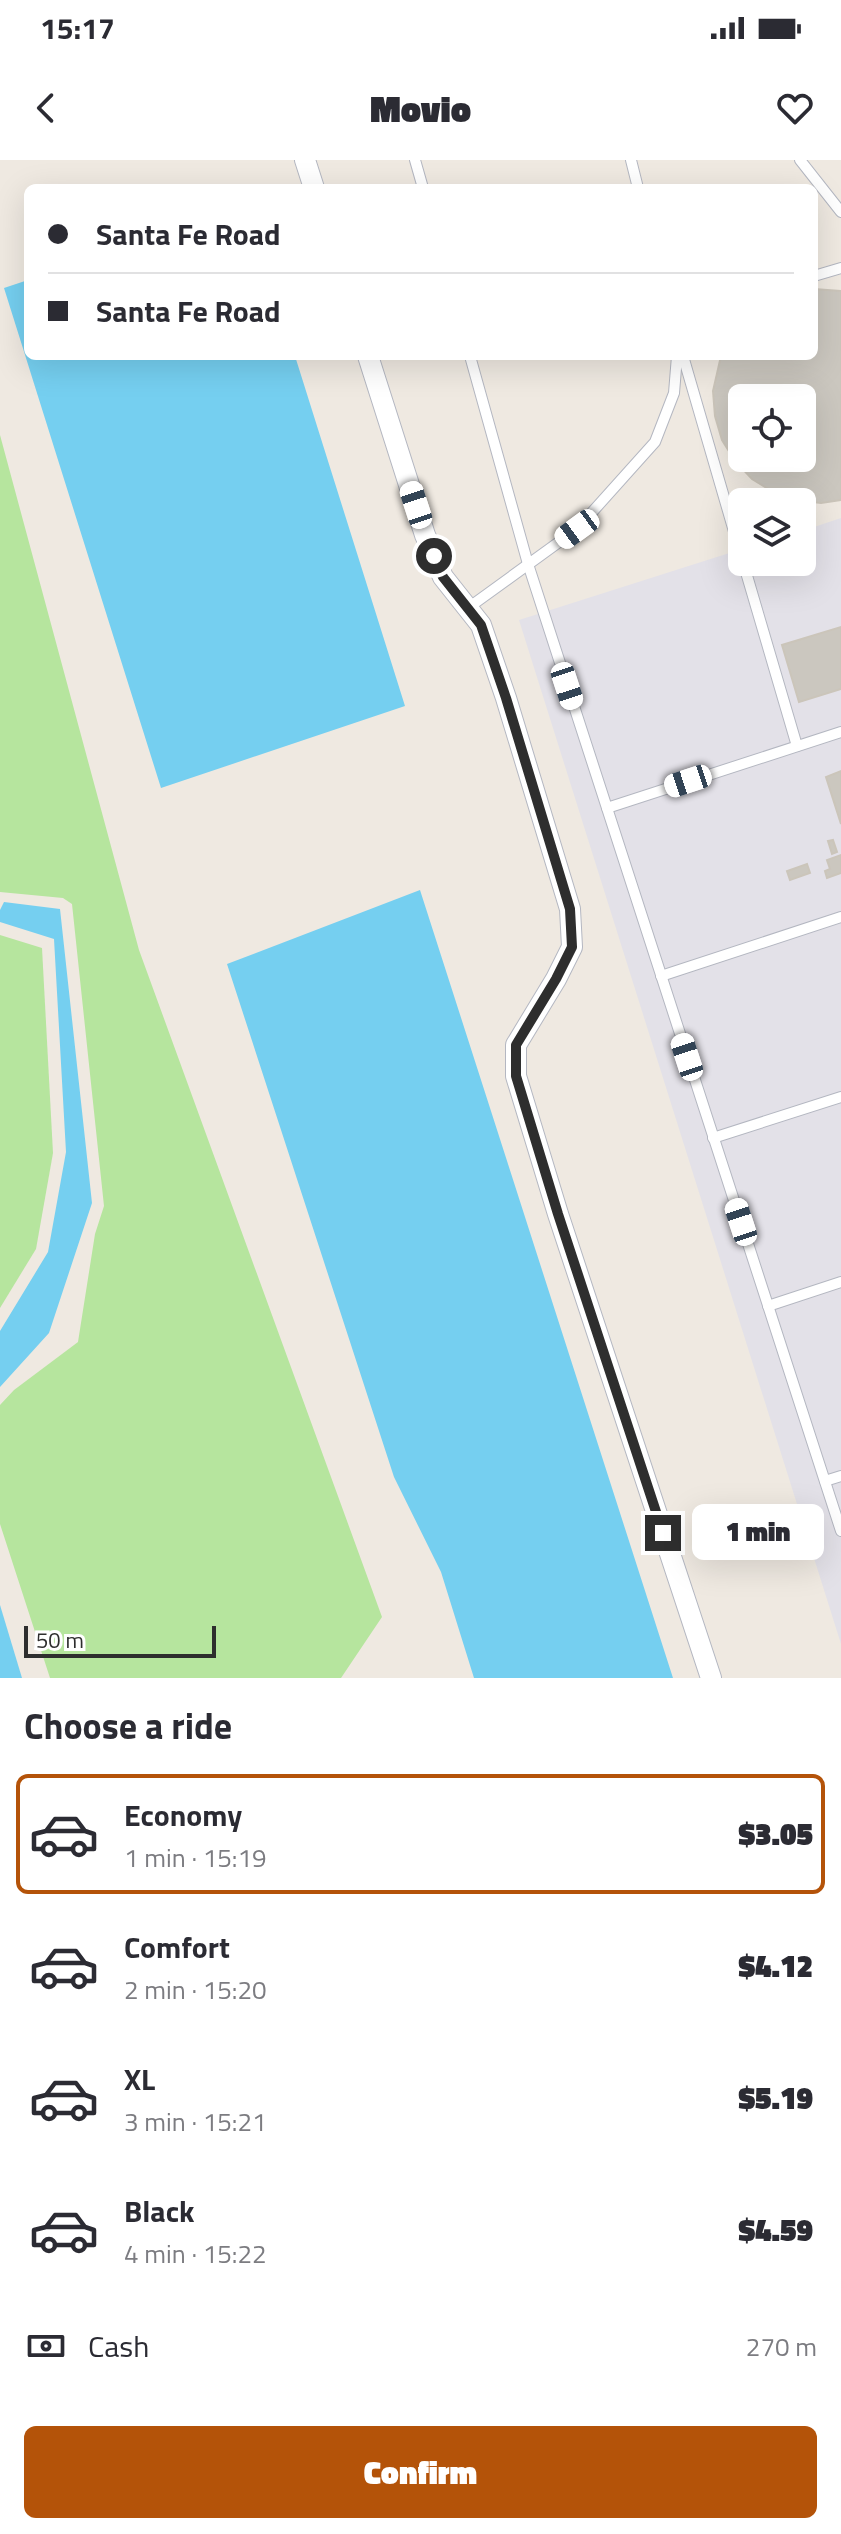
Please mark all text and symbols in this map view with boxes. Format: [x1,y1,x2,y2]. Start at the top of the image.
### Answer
text: 15:17 [40,5,115,51]
text: Movio [370,81,471,136]
icon: back [24,86,68,130]
icon: heart [773,86,817,130]
text: Santa Fe Road [96,211,281,257]
text: Santa Fe Road [96,288,281,334]
map controls [728,384,816,576]
button: locate [728,384,816,472]
car [397,478,435,532]
button: layers [728,488,816,576]
car [551,505,603,553]
route start [416,538,452,574]
car [548,659,586,713]
car [661,762,715,800]
car [668,1030,706,1084]
car [722,1195,760,1249]
callout: 1 min [691,1505,823,1561]
text: 1 min [726,1512,790,1551]
route end [645,1515,681,1551]
scale bar [24,1622,216,1658]
text: 50 m [36,1623,84,1657]
text: Choose a ride [24,1698,232,1753]
text: Economy [124,1792,242,1838]
icon: car [28,1798,100,1870]
text: $3.05 [739,1811,813,1857]
text: 1 min · 15:19 [124,1838,267,1877]
text: Comfort [124,1924,230,1970]
icon: car [28,1930,100,2002]
text: $4.12 [739,1943,813,1989]
text: 2 min · 15:20 [124,1970,267,2009]
text: XL [124,2056,155,2102]
icon: car [28,2062,100,2134]
text: $5.19 [739,2075,813,2121]
text: 3 min · 15:21 [124,2102,267,2141]
text: Black [124,2188,195,2234]
icon: car [28,2194,100,2266]
text: $4.59 [739,2207,813,2253]
text: 4 min · 15:22 [124,2234,267,2273]
text: Cash [88,2323,149,2369]
icon: cash [24,2324,68,2368]
text: 270 m [746,2327,817,2366]
button: Confirm [24,2426,817,2518]

